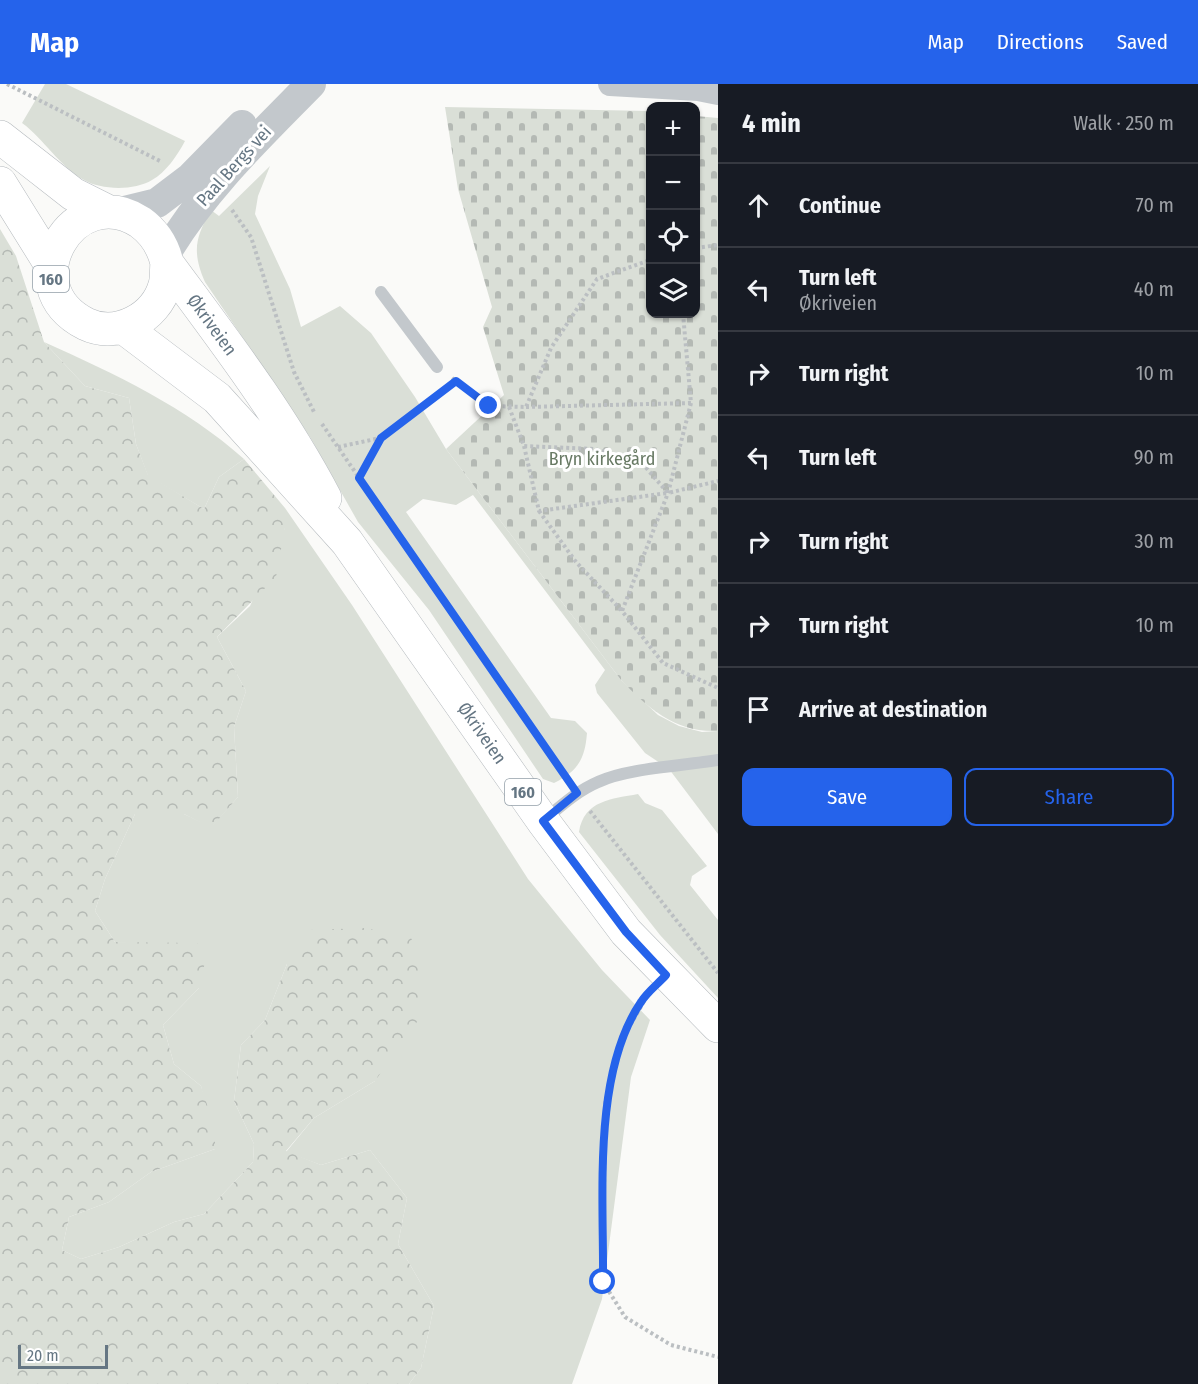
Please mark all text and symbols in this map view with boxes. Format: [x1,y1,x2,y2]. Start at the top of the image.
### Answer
text: Map [30,26,79,59]
text: Map [927,29,964,55]
text: Directions [997,29,1084,55]
text: Saved [1117,29,1168,55]
map controls [646,102,700,318]
button: + [646,102,700,156]
text: 4 min [742,108,801,139]
text: Walk · 250 m [1073,111,1174,135]
street label: Paal Bergs vei [192,121,276,211]
button: − [646,156,700,210]
icon: ahead [742,189,775,222]
text: Continue [799,192,881,219]
text: 70 m [1136,193,1174,217]
button: locate [646,210,700,264]
button: layers [646,264,700,318]
text: Turn left [799,264,877,291]
road number: 160 [33,266,69,292]
icon: left [742,273,775,306]
text: 40 m [1134,277,1174,301]
street label: Økriveien [182,290,242,360]
text: Økriveien [799,291,877,315]
icon: right [742,357,775,390]
text: Turn right [799,360,888,387]
text: 10 m [1136,361,1174,385]
route end [475,392,501,418]
icon: left [742,441,775,474]
text: Turn left [799,444,877,471]
text: 90 m [1134,445,1174,469]
park label: Bryn kirkegård [549,448,655,470]
icon: right [742,525,775,558]
text: Turn right [799,528,888,555]
text: 30 m [1134,529,1174,553]
icon: right [742,609,775,642]
text: Turn right [799,612,888,639]
text: 10 m [1136,613,1174,637]
icon: arrive [742,693,775,726]
text: Arrive at destination [799,696,987,723]
street label: Økriveien [453,698,511,768]
button: Save [742,768,952,826]
button: Share [964,768,1174,826]
road number: 160 [505,779,541,805]
route start [589,1268,615,1294]
scale bar [18,1342,108,1370]
text: 20 m [27,1346,58,1365]

